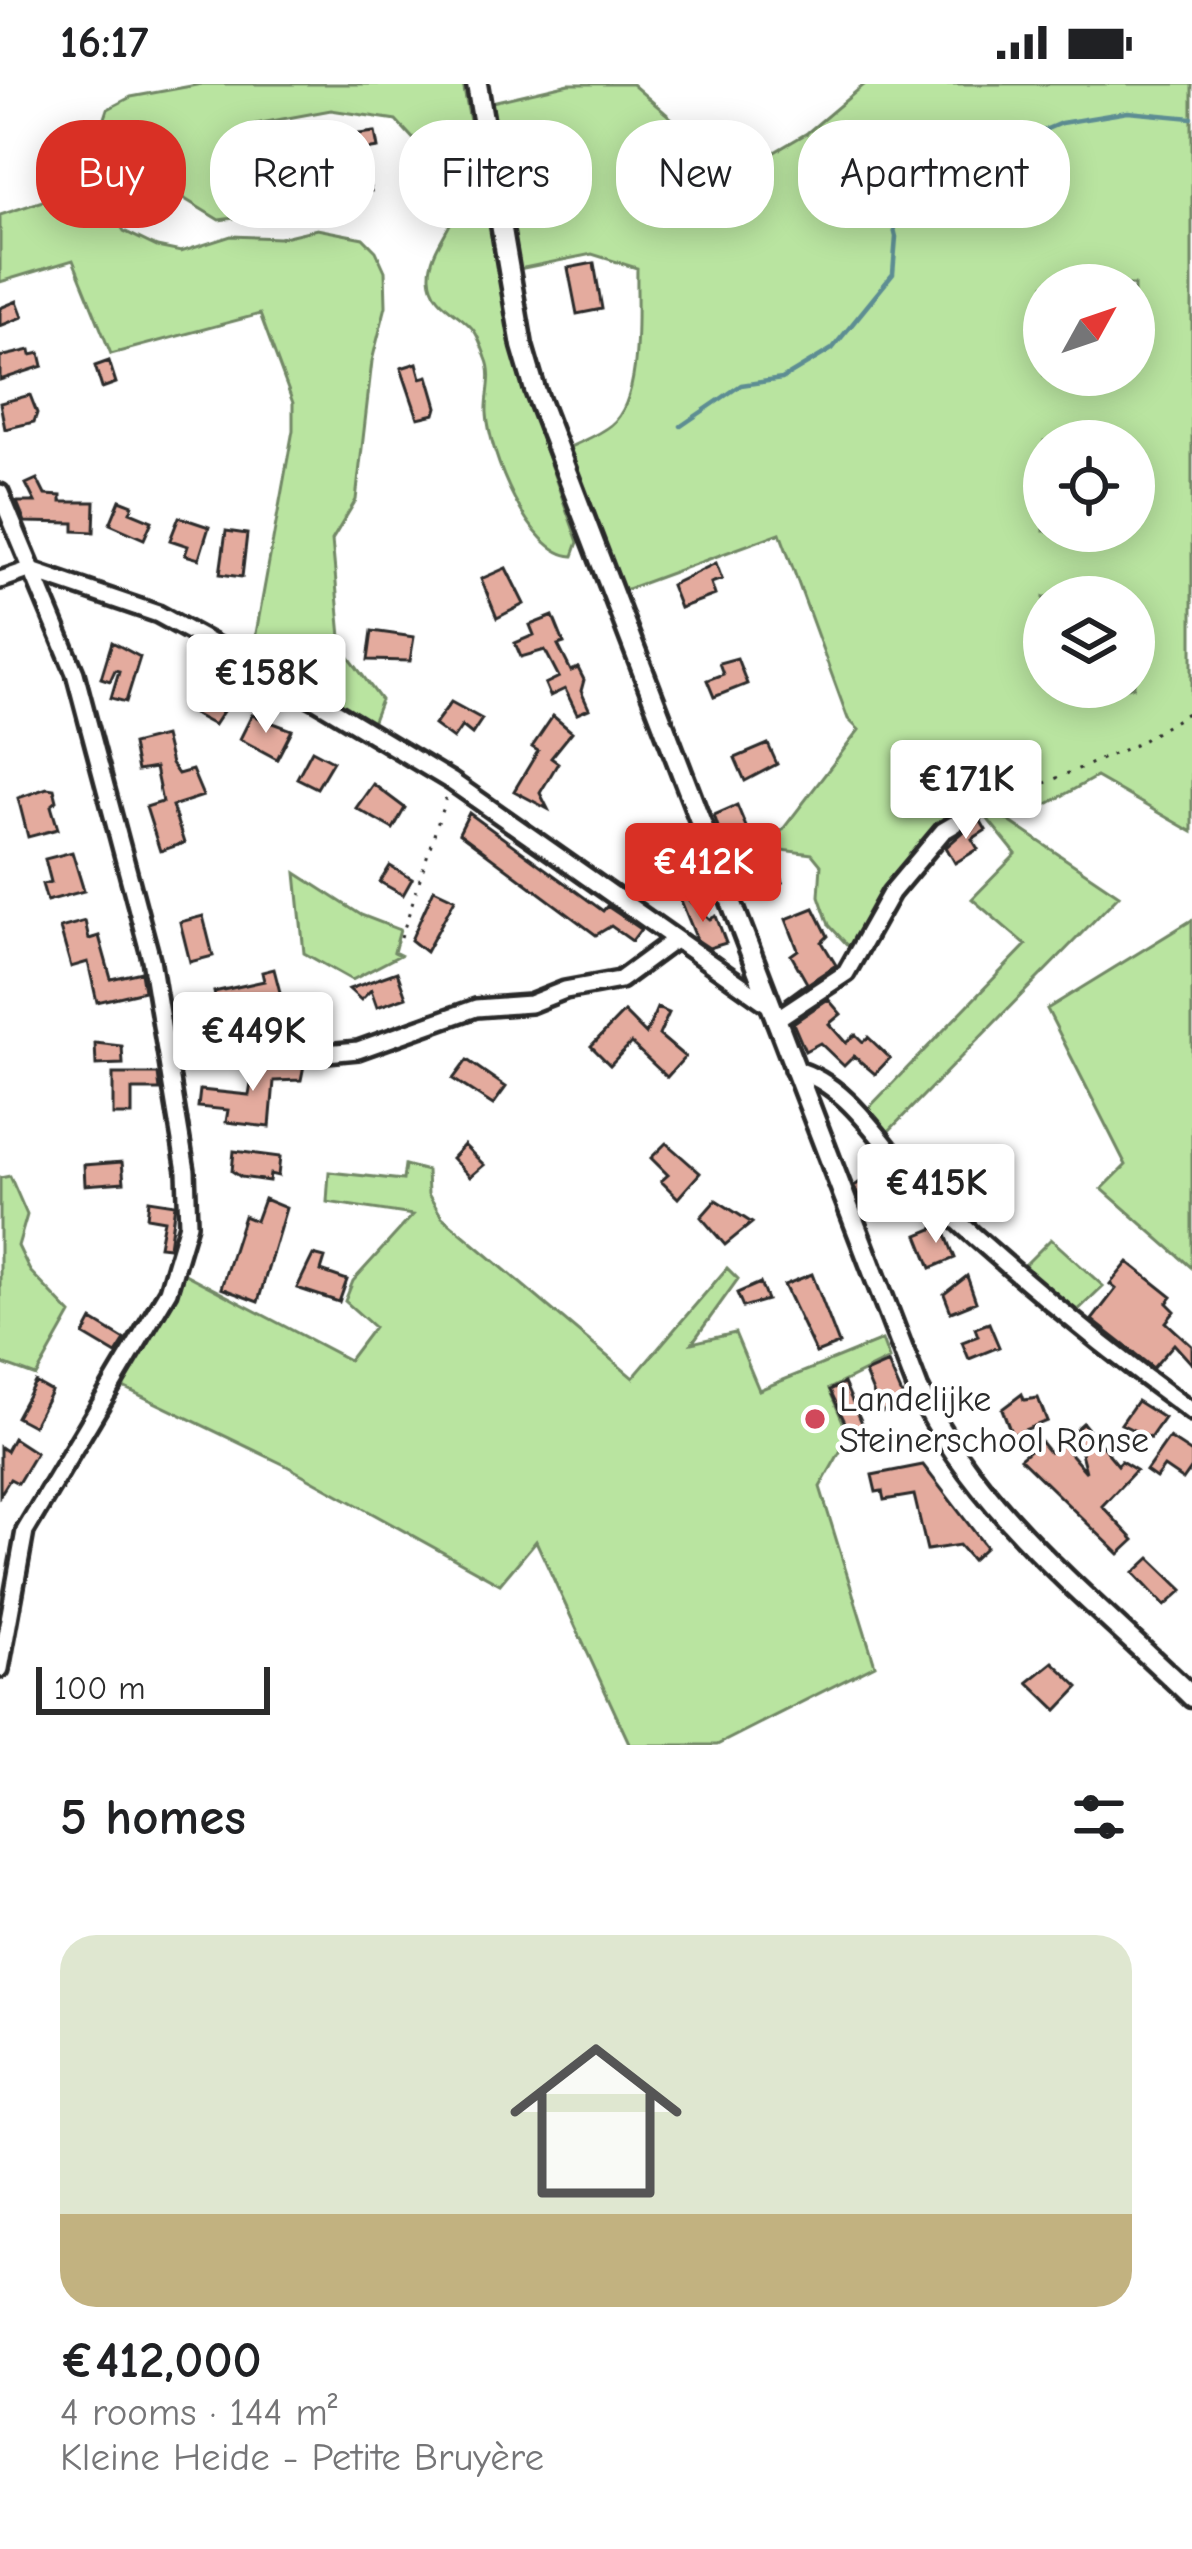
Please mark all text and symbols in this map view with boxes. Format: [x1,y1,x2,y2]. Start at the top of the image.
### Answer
text: 16:17 [60,16,148,68]
chip: Buy [36,120,186,228]
chip: Rent [210,120,375,228]
chip: Filters [399,120,592,228]
chip: New [616,120,774,228]
chip: Apartment [798,120,1070,228]
north arrow [1023,264,1155,396]
map controls [1023,264,1155,708]
button: locate [1023,420,1155,552]
button: layers [1023,576,1155,708]
pin: €158K [182,634,350,736]
text: €158K [214,650,318,695]
pin: €171K [882,740,1050,842]
text: €171K [917,756,1015,801]
pin: €412K [619,823,787,925]
text: €412K [652,839,754,884]
pin: €449K [169,992,337,1094]
text: €449K [200,1008,306,1053]
pin: €415K [852,1144,1020,1246]
text: €415K [884,1160,988,1205]
place label: Landelijke Steinerschool Ronse [839,1379,1149,1461]
marker: Landelijke Steinerschool Ronse [802,1406,828,1432]
scale bar [36,1661,270,1714]
text: 100 m [54,1669,146,1707]
icon: filters [1066,1784,1132,1850]
text: 5 homes [60,1788,246,1847]
icon: home [488,2013,704,2229]
text: €412,000 [60,2331,262,2390]
text: 4 rooms · 144 m² [60,2390,338,2435]
text: Kleine Heide - Petite Bruyère [60,2435,544,2480]

